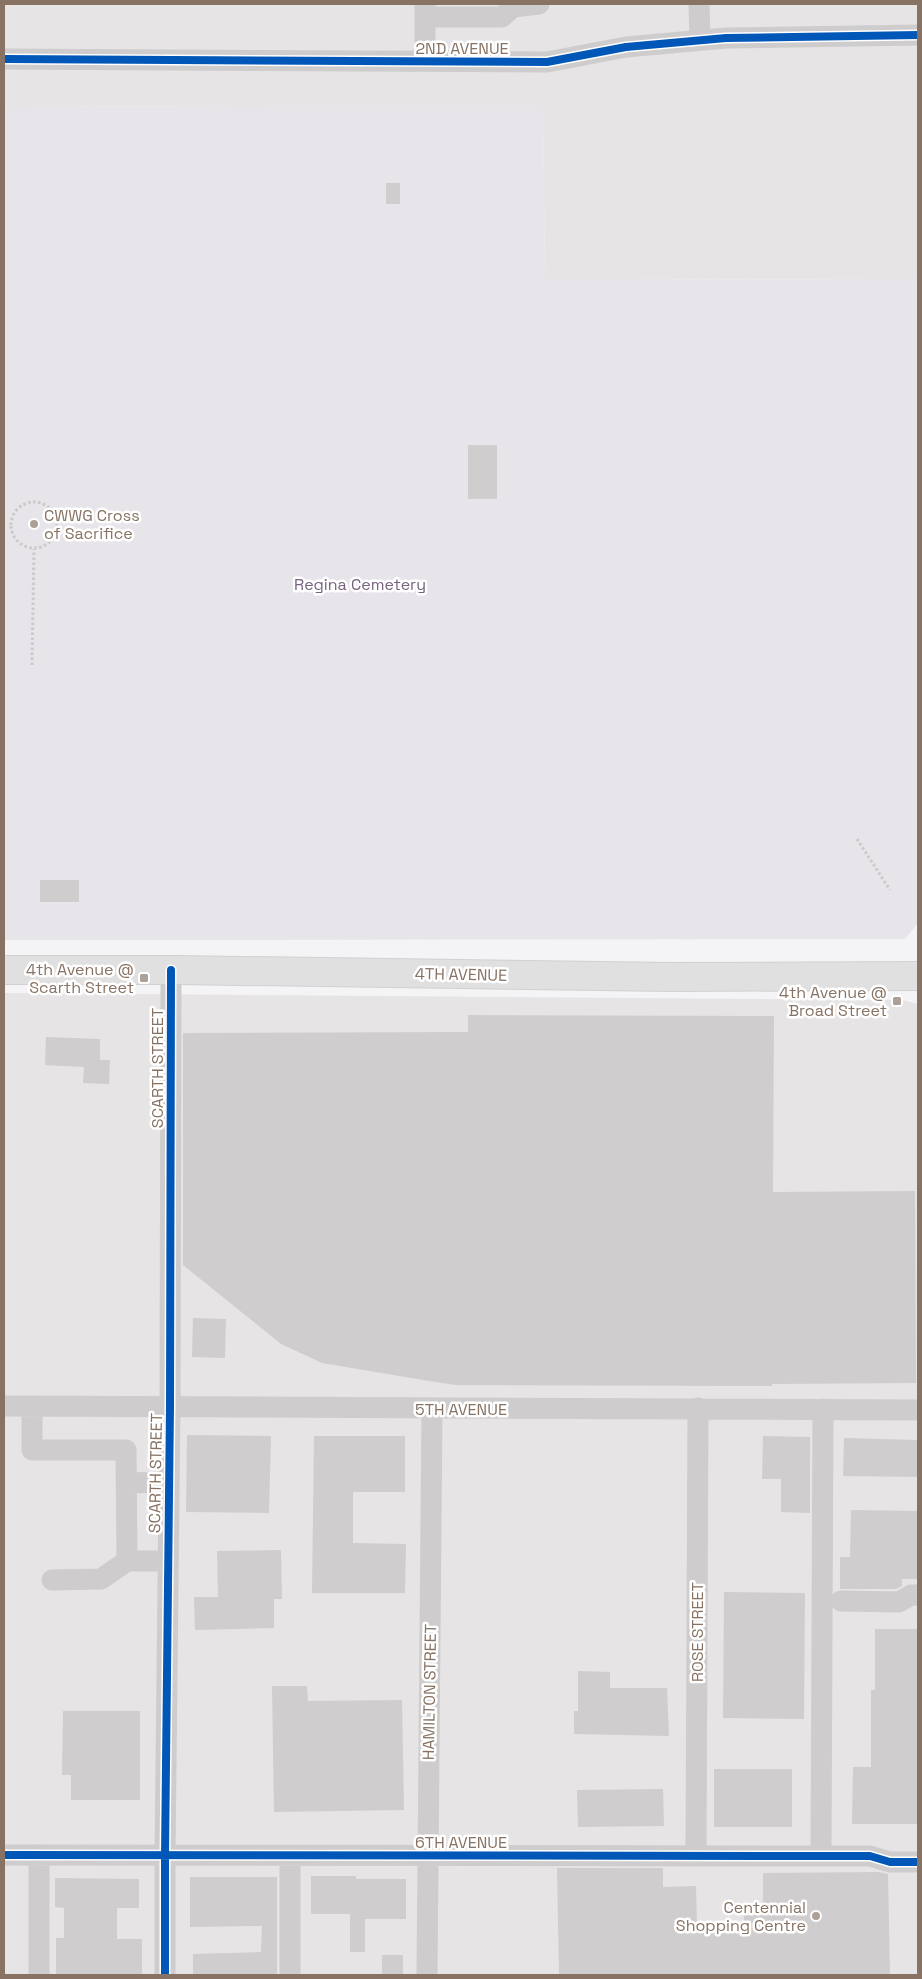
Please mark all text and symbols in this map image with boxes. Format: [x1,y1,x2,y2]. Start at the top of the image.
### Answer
street label: 2ND AVENUE [415,38,509,59]
place label: CWWG Cross of Sacrifice [44,505,140,544]
marker: CWWG Cross of Sacrifice [28,518,40,530]
park label: Regina Cemetery [294,574,426,595]
place label: 4th Avenue @ Scarth Street [26,959,134,998]
street label: 4TH AVENUE [415,963,507,986]
marker: 4th Avenue @ Scarth Street [138,972,150,984]
place label: 4th Avenue @ Broad Street [779,982,887,1021]
marker: 4th Avenue @ Broad Street [891,995,903,1007]
street label: SCARTH STREET [147,1008,168,1128]
street label: 5TH AVENUE [415,1399,507,1420]
street label: SCARTH STREET [144,1413,167,1533]
street label: ROSE STREET [687,1582,708,1682]
street label: HAMILTON STREET [418,1624,441,1760]
street label: 6TH AVENUE [415,1832,507,1853]
place label: Centennial Shopping Centre [676,1897,806,1936]
marker: Centennial Shopping Centre [810,1910,822,1922]

